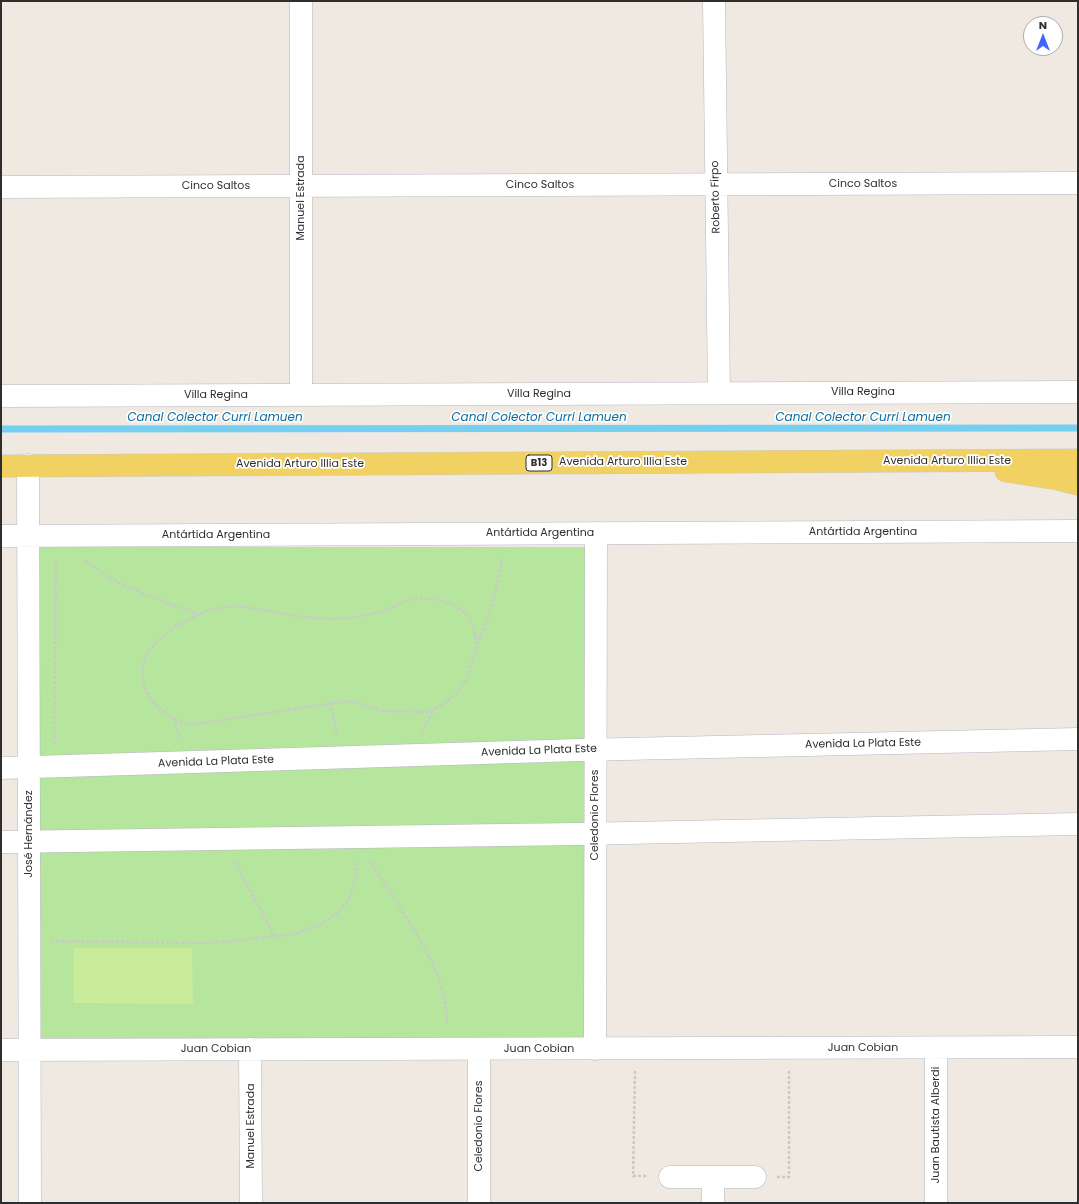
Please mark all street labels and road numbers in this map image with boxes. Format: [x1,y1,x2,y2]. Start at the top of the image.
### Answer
street label: Manuel Estrada [294,155,308,241]
street label: Roberto Firpo [709,160,723,234]
street label: Cinco Saltos [829,177,897,191]
street label: Cinco Saltos [506,178,574,192]
street label: Cinco Saltos [182,179,250,193]
street label: Villa Regina [831,385,895,399]
street label: Villa Regina [507,387,571,401]
street label: Villa Regina [184,388,248,402]
street label: Avenida Arturo Illia Este [883,454,1011,468]
road number: B13 [526,455,552,471]
street label: Avenida Arturo Illia Este [559,455,687,469]
street label: Avenida Arturo Illia Este [236,457,364,471]
street label: Antártida Argentina [809,525,917,539]
street label: Antártida Argentina [486,526,594,540]
street label: Antártida Argentina [162,528,270,542]
street label: Avenida La Plata Este [805,736,921,752]
street label: Avenida La Plata Este [481,742,597,760]
street label: Avenida La Plata Este [158,753,274,771]
street label: Celedonio Flores [588,770,602,860]
street label: José Hernández [22,790,36,878]
street label: Juan Cobian [828,1041,898,1055]
street label: Juan Cobian [181,1042,251,1056]
street label: Juan Cobian [504,1042,574,1056]
street label: Juan Bautista Alberdi [929,1067,943,1183]
street label: Celedonio Flores [472,1081,486,1171]
street label: Manuel Estrada [244,1083,258,1169]

